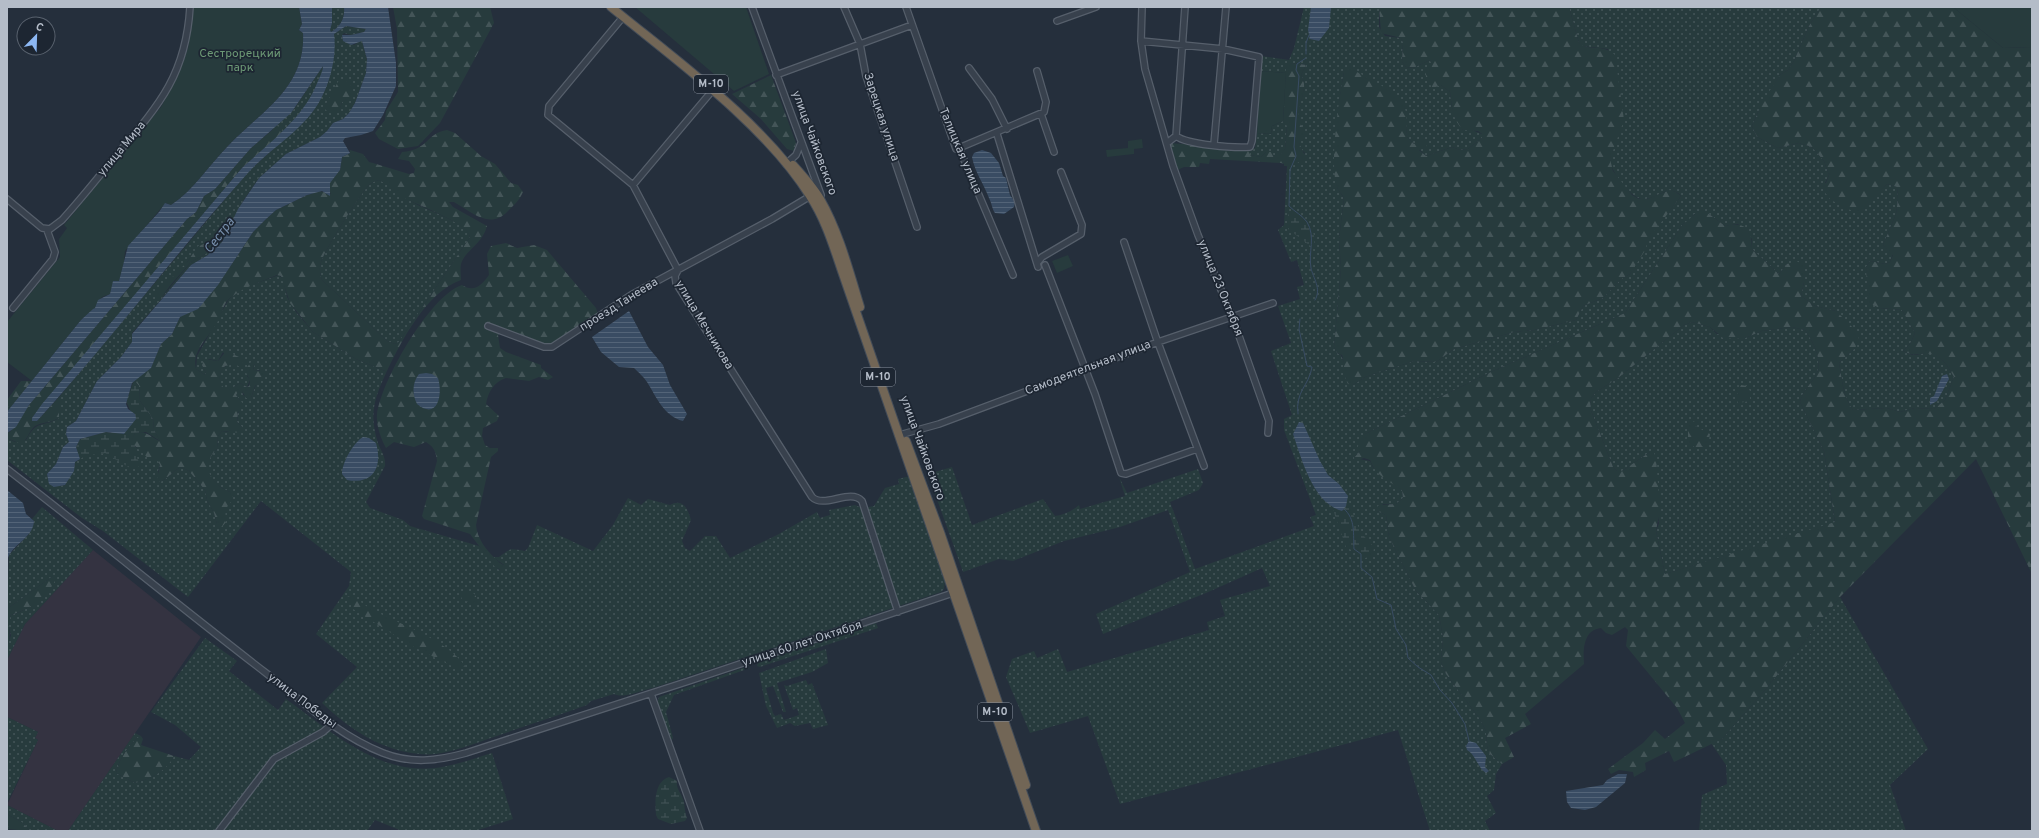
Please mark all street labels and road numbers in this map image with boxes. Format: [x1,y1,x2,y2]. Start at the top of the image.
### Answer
street label: Зарецкая улица [859,71,903,163]
road number: М-10 [694,75,728,93]
street label: улица Чайковского [788,88,840,198]
street label: Талицкая улица [935,106,985,196]
street label: улица Мира [94,118,150,180]
street label: улица 23 Октября [1193,237,1247,339]
street label: проезд Танеева [577,274,661,336]
street label: улица Мечникова [671,277,737,373]
street label: Самодеятельная улица [1023,337,1153,399]
road number: М-10 [861,368,895,386]
street label: улица Чайковского [896,393,948,503]
street label: улица 60 лет Октября [740,617,864,671]
street label: улица Победы [264,670,340,732]
road number: М-10 [978,703,1012,721]

